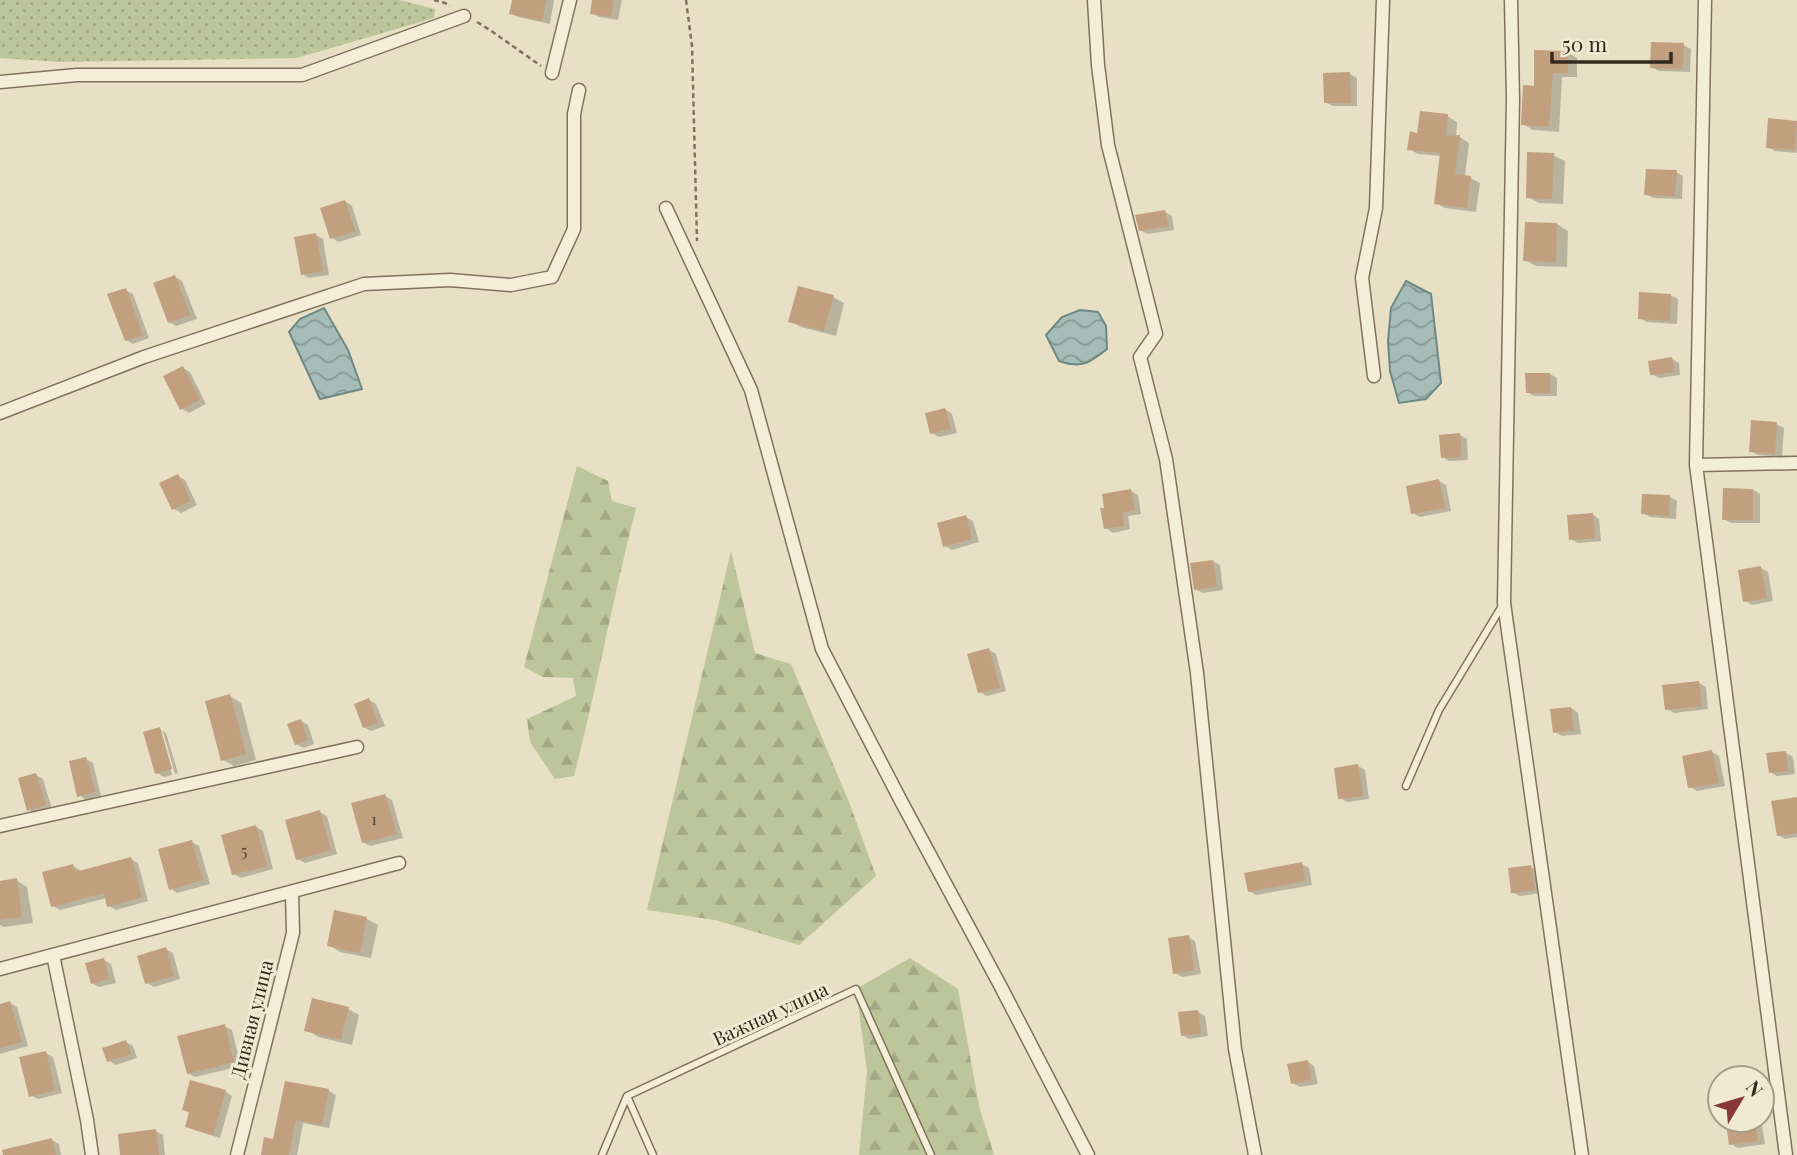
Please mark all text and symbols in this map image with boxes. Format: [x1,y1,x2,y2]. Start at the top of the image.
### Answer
scale bar [1552,21,1671,65]
text: 50 m [1562,29,1608,57]
house number: 1 [371,808,377,829]
house number: 5 [241,840,247,861]
street label: Дивная улица [224,956,278,1081]
street label: Важная улица [708,975,832,1051]
north arrow [1706,1064,1776,1134]
text: N [1741,1075,1770,1102]

